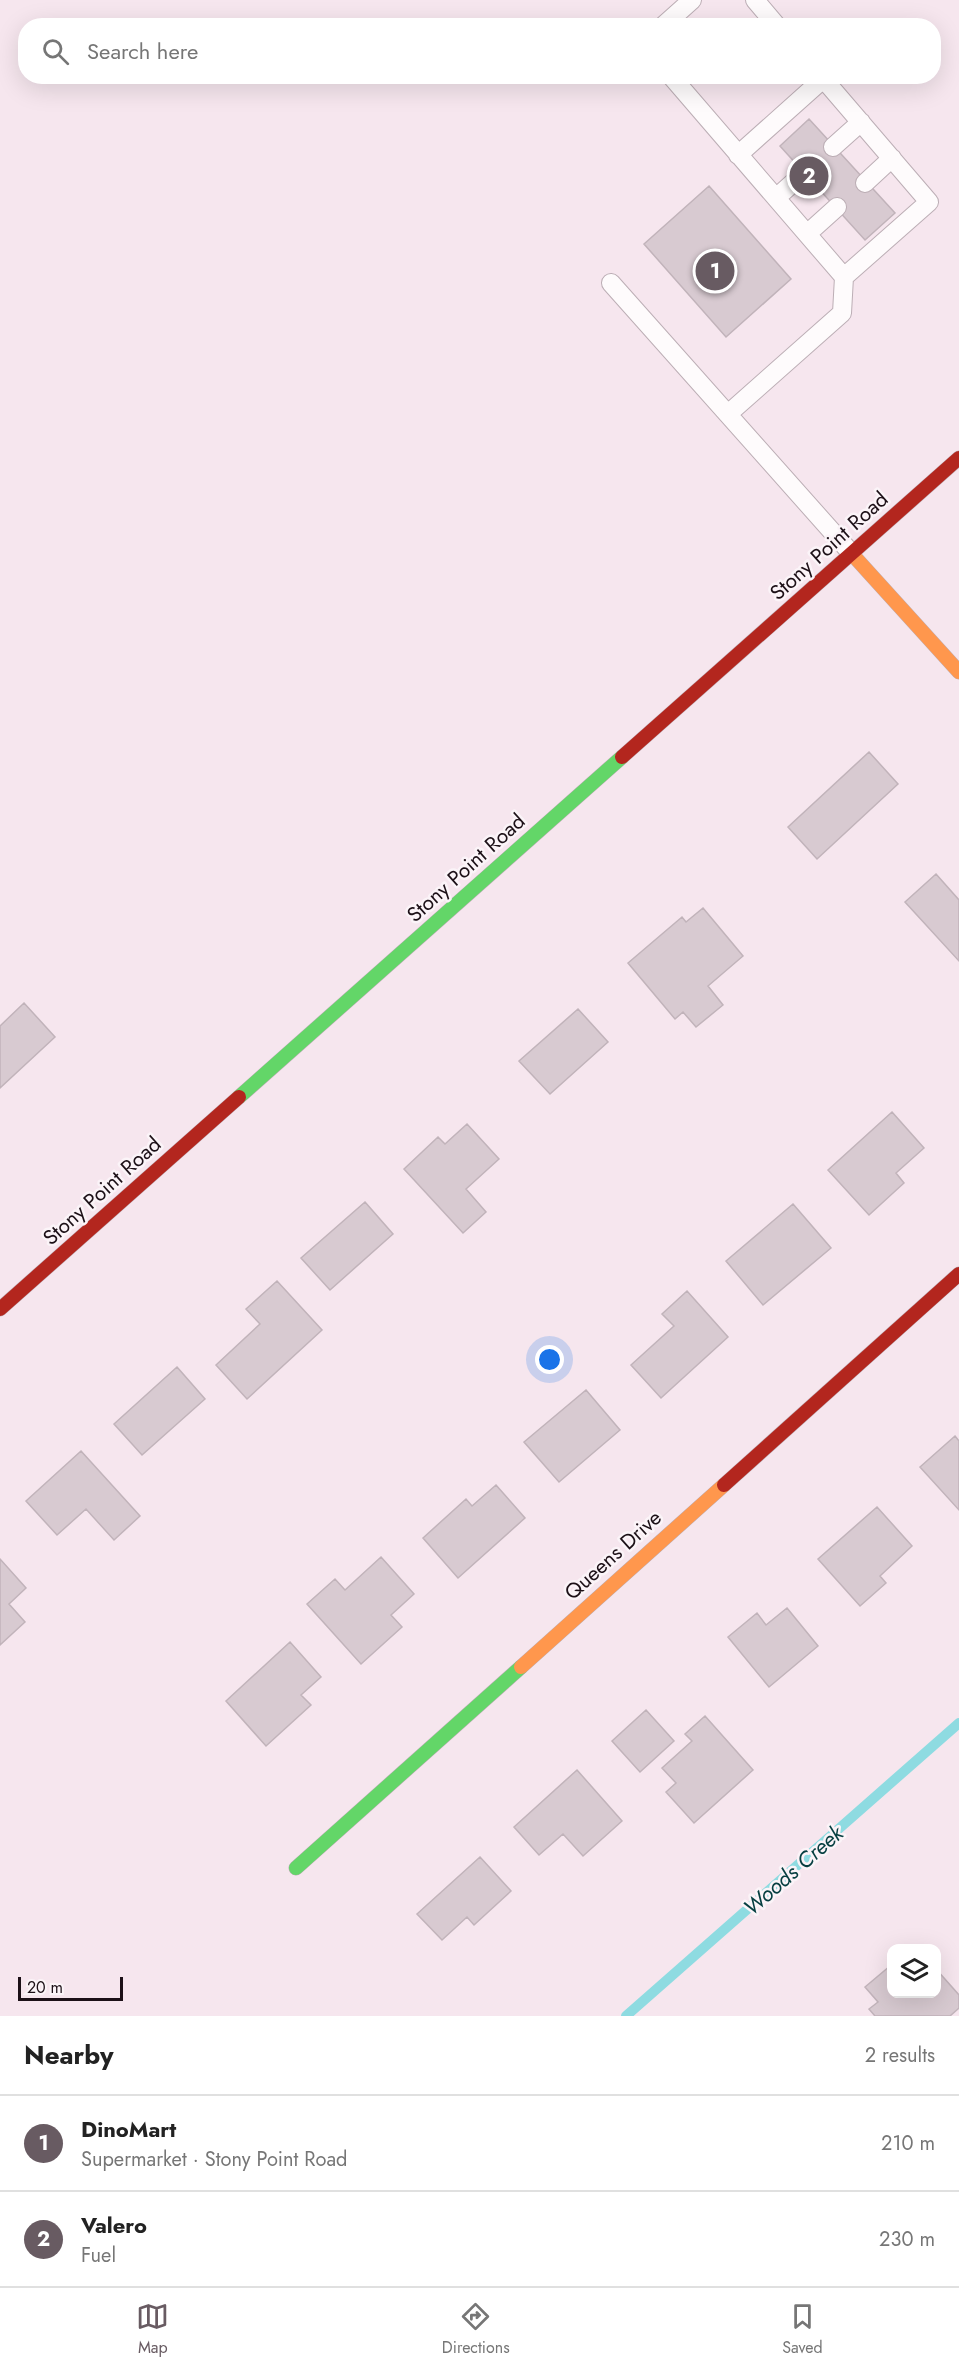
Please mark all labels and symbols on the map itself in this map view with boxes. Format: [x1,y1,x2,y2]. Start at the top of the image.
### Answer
pin: 2 [790,154,828,198]
pin: 1 [696,248,734,294]
street label: Stony Point Road [763,485,895,607]
street label: Stony Point Road [400,807,532,929]
street label: Stony Point Road [36,1130,168,1252]
your location [535,1345,564,1374]
street label: Queens Drive [558,1503,668,1607]
water label: Woods Creek [736,1816,851,1922]
scale bar [18,1974,123,2002]

